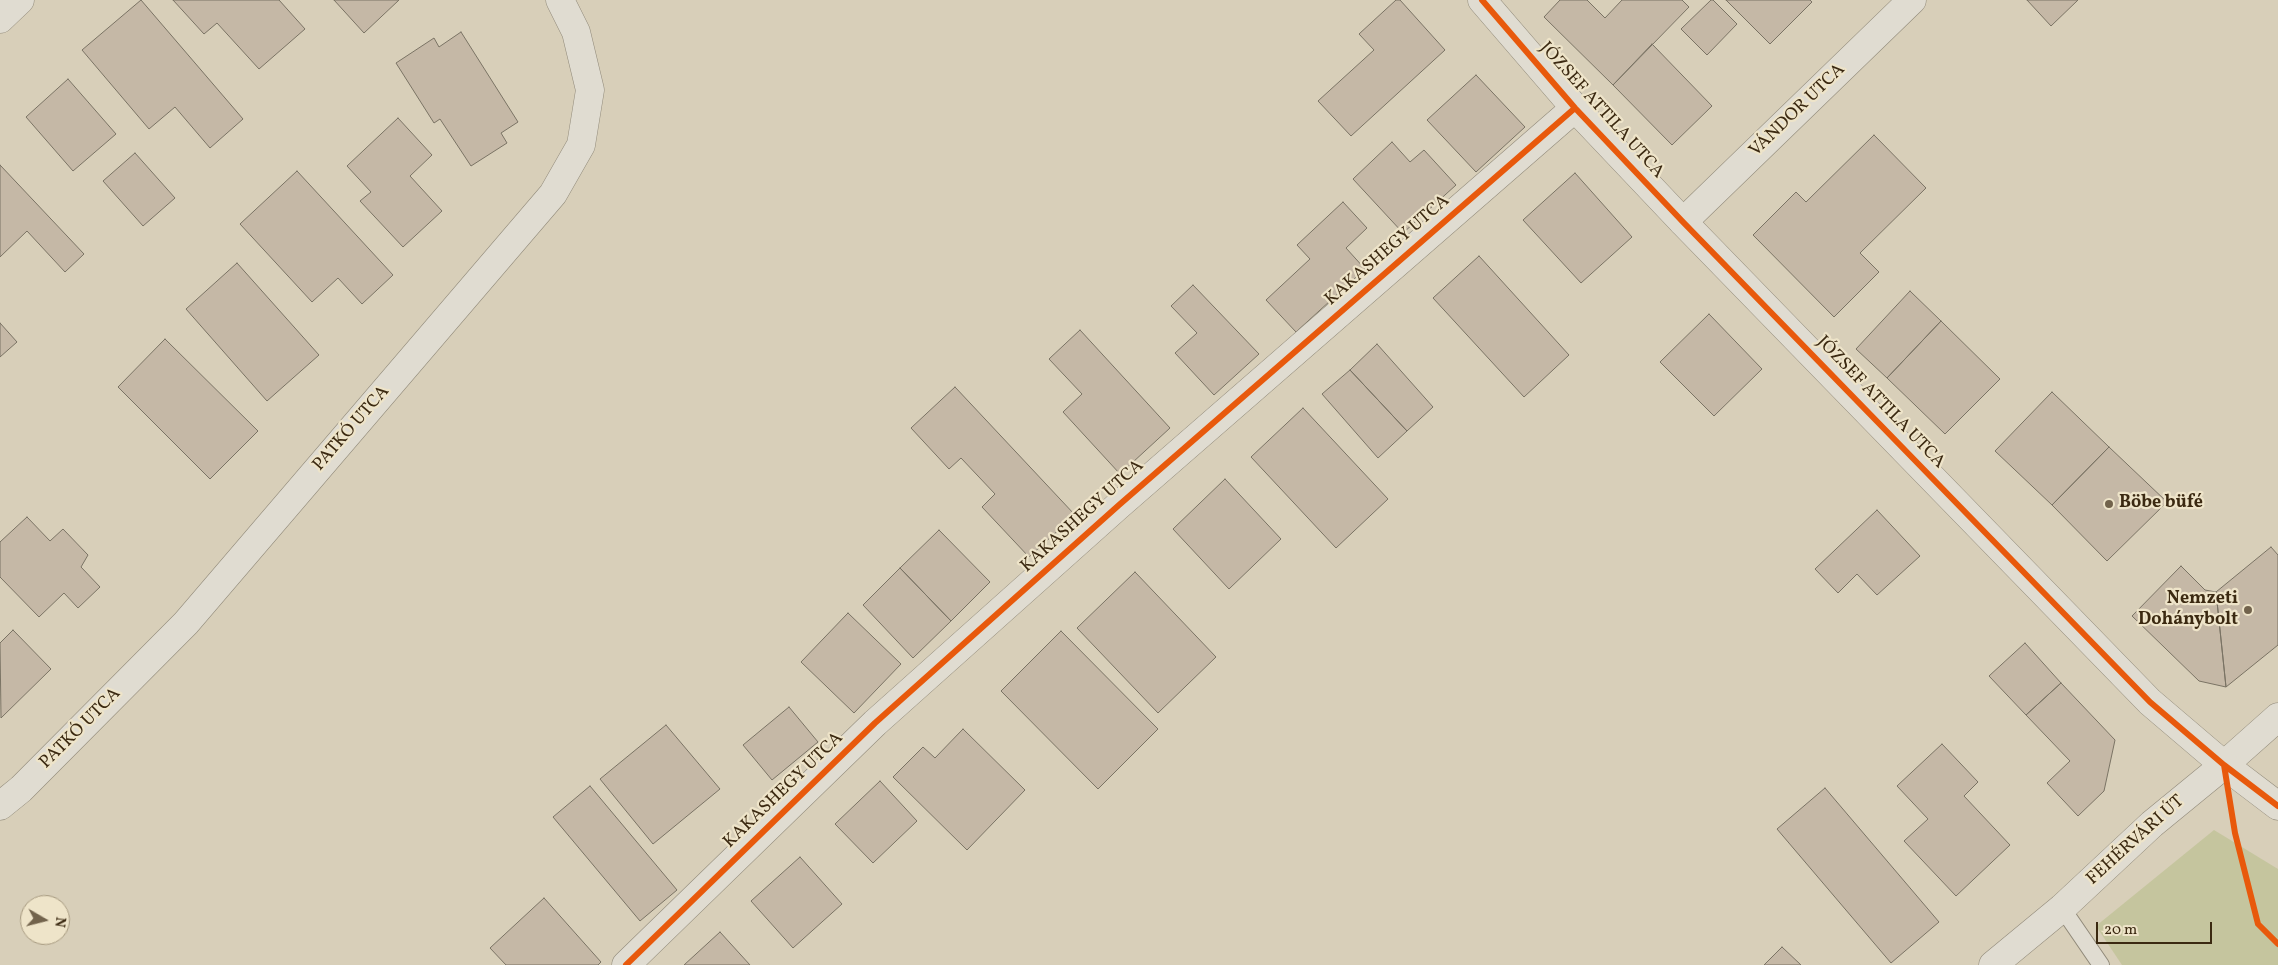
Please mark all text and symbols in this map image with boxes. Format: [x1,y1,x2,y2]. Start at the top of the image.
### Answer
street label: JÓZSEF ATTILA UTCA [1534,38,1668,184]
street label: VÁNDOR UTCA [1746,60,1850,162]
street label: KAKASHEGY UTCA [1321,191,1455,311]
street label: JÓZSEF ATTILA UTCA [1811,332,1949,474]
street label: PATKÓ UTCA [309,382,395,476]
street label: KAKASHEGY UTCA [1017,456,1149,578]
place label: Böbe büfé [2119,493,2203,515]
marker: Böbe büfé [2103,498,2115,510]
place label: Nemzeti Dohánybolt [2138,589,2238,632]
marker: Nemzeti Dohánybolt [2242,604,2254,616]
street label: PATKÓ UTCA [36,684,126,774]
street label: KAKASHEGY UTCA [720,728,848,854]
street label: FEHÉRVÁRI ÚT [2083,792,2189,890]
north arrow [20,895,70,945]
scale bar [2098,912,2214,944]
text: N [49,916,69,928]
text: 20 m [2104,920,2137,941]

